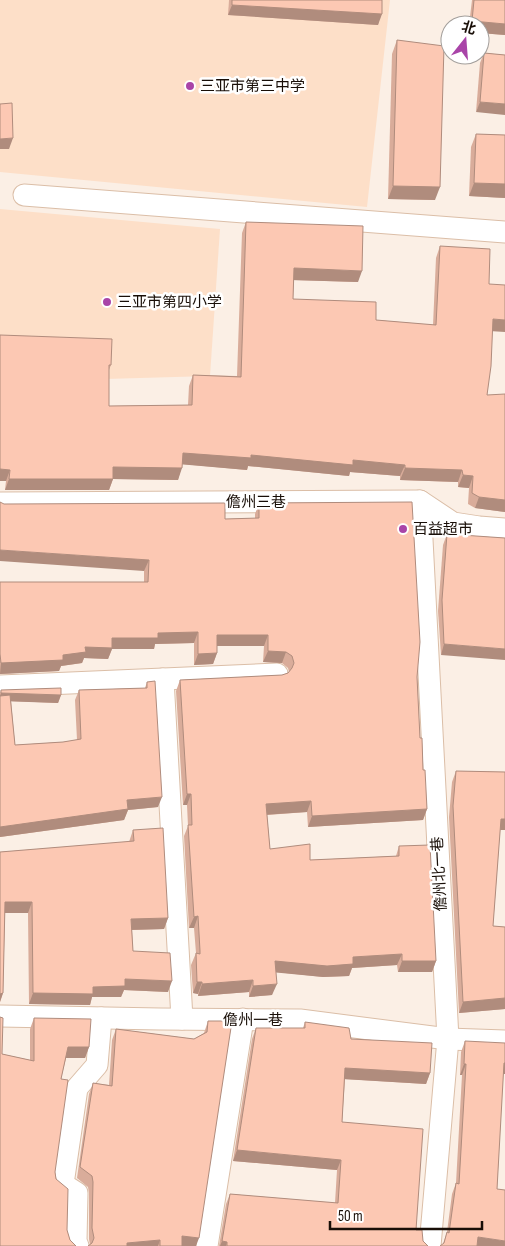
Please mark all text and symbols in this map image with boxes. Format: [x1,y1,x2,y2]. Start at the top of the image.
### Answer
north arrow [440,15,490,65]
text: 北 [459,18,478,38]
place label: 三亚市第三中学 [200,77,305,96]
marker: 三亚市第三中学 [184,80,196,92]
place label: 三亚市第四小学 [117,293,222,312]
marker: 三亚市第四小学 [101,296,113,308]
street label: 儋州三巷 [226,493,286,512]
place label: 百益超市 [413,520,473,539]
marker: 百益超市 [397,523,409,535]
street label: 儋州北一巷 [428,836,451,912]
street label: 儋州一巷 [223,1011,283,1030]
scale bar [330,1198,482,1230]
text: 50 m [338,1207,363,1226]

